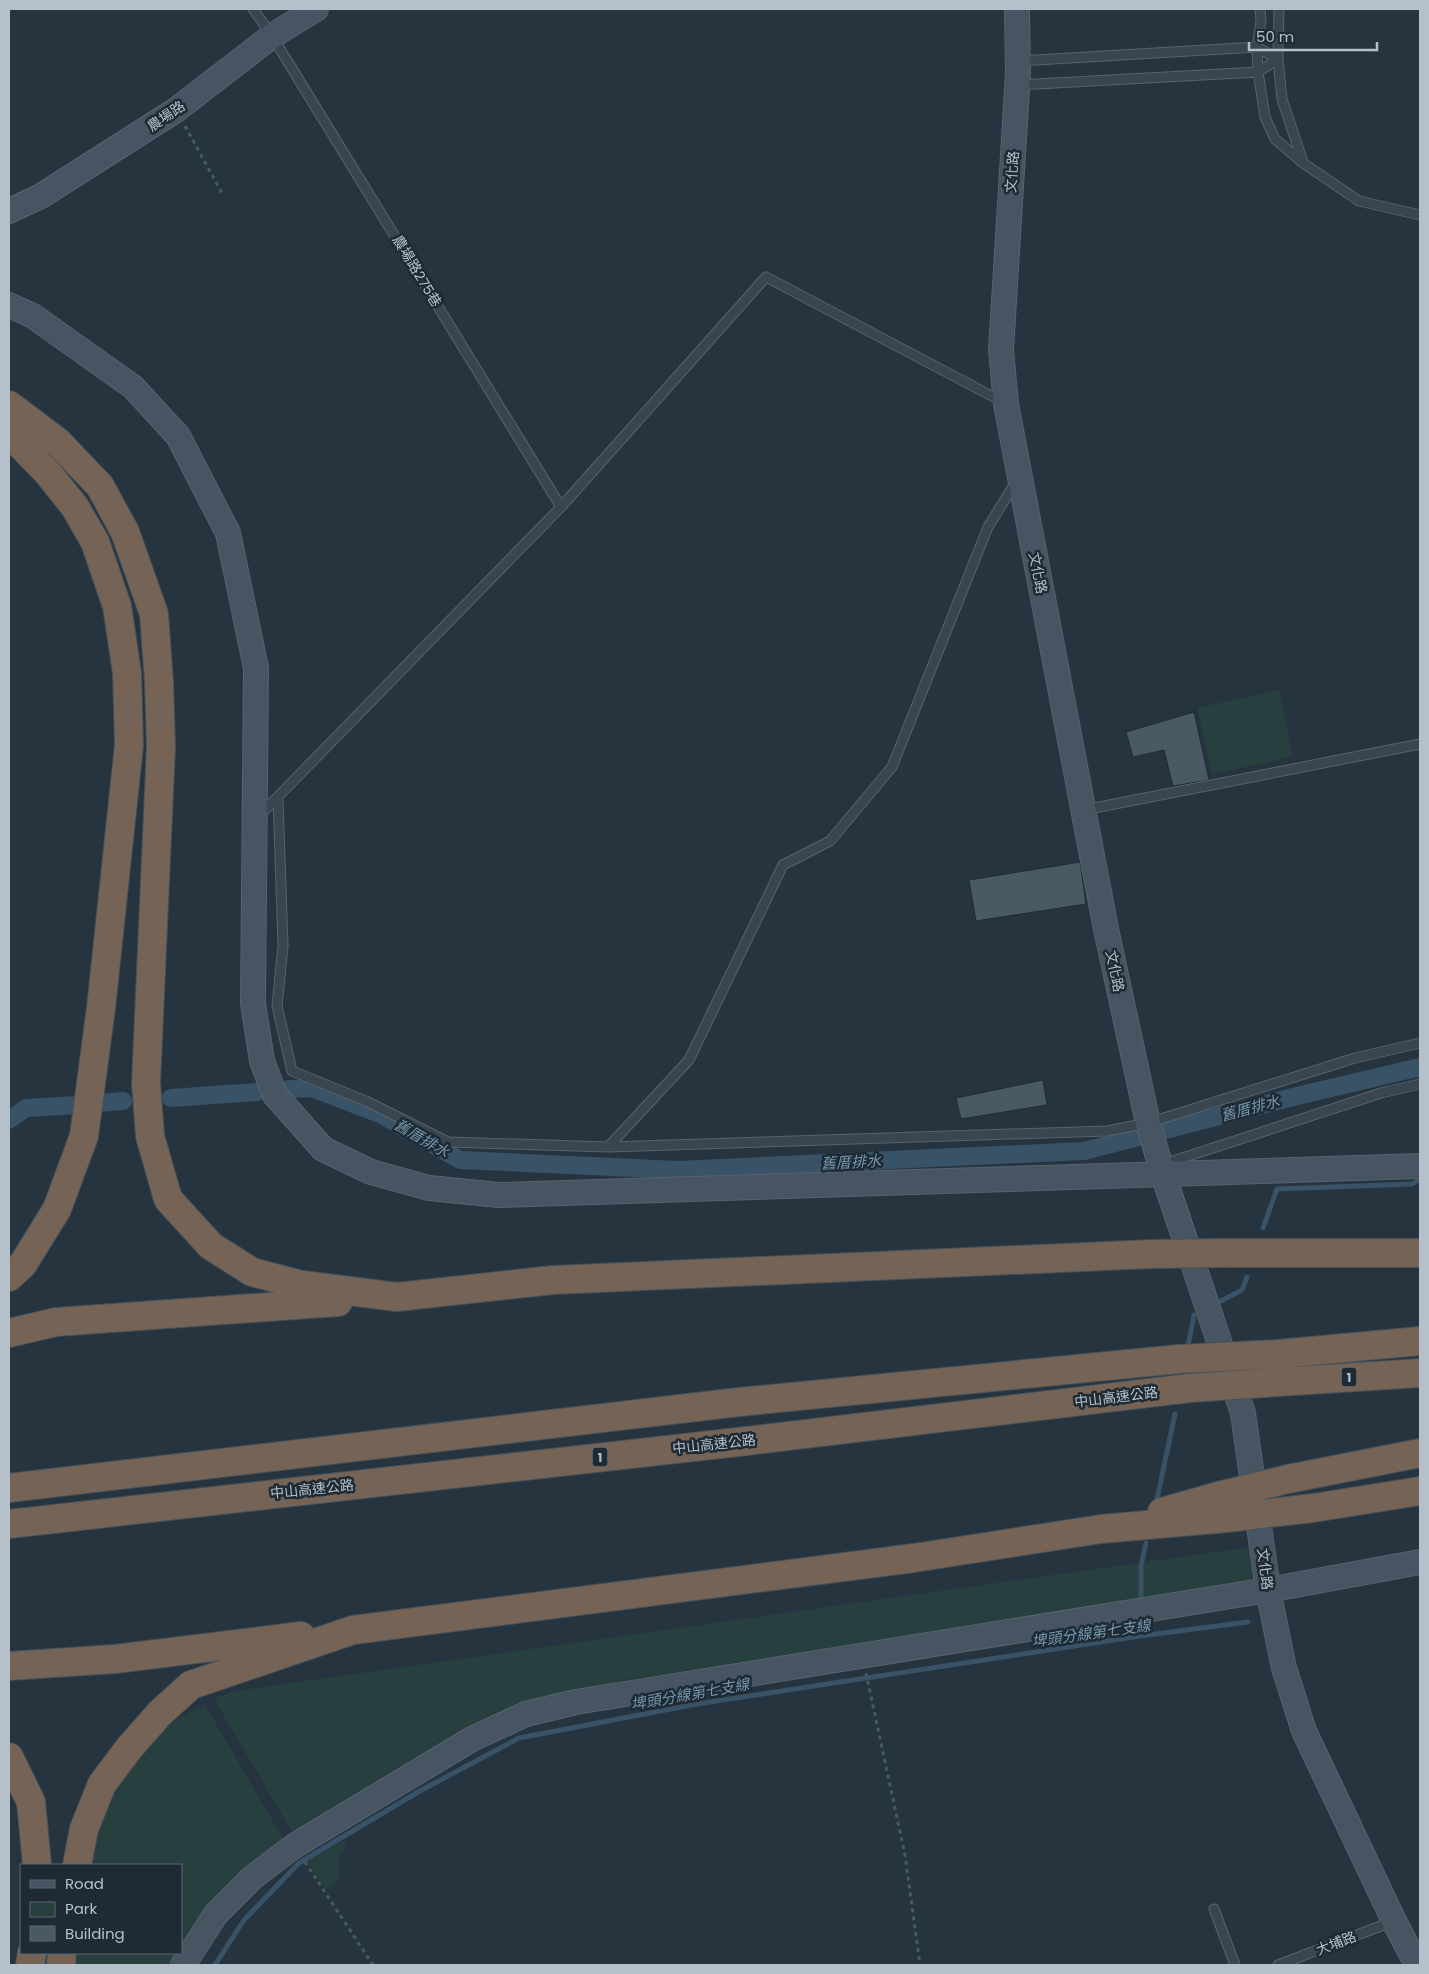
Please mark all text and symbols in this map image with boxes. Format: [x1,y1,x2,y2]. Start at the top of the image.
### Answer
scale bar [1249,20,1376,52]
text: 50 m [1256,26,1294,47]
street label: 農場路 [143,96,189,136]
street label: 文化路 [1001,150,1023,194]
street label: 農場路275巷 [388,231,446,311]
street label: 文化路 [1024,550,1052,596]
street label: 文化路 [1101,948,1129,994]
water label: 舊厝排水 [1218,1090,1283,1126]
water label: 舊厝排水 [391,1114,454,1163]
water label: 舊厝排水 [820,1150,882,1174]
road number: 1 [1342,1368,1356,1386]
street label: 中山高速公路 [1073,1382,1159,1412]
street label: 中山高速公路 [671,1430,757,1458]
road number: 1 [592,1448,608,1466]
street label: 中山高速公路 [269,1475,355,1503]
street label: 文化路 [1253,1547,1277,1591]
water label: 埤頭分線第七支線 [1030,1614,1154,1652]
water label: 埤頭分線第七支線 [629,1673,753,1715]
legend [20,1864,182,1954]
text: Road [65,1873,104,1894]
text: Park [65,1898,97,1919]
text: Building [65,1923,125,1944]
street label: 大埔路 [1313,1926,1359,1960]

